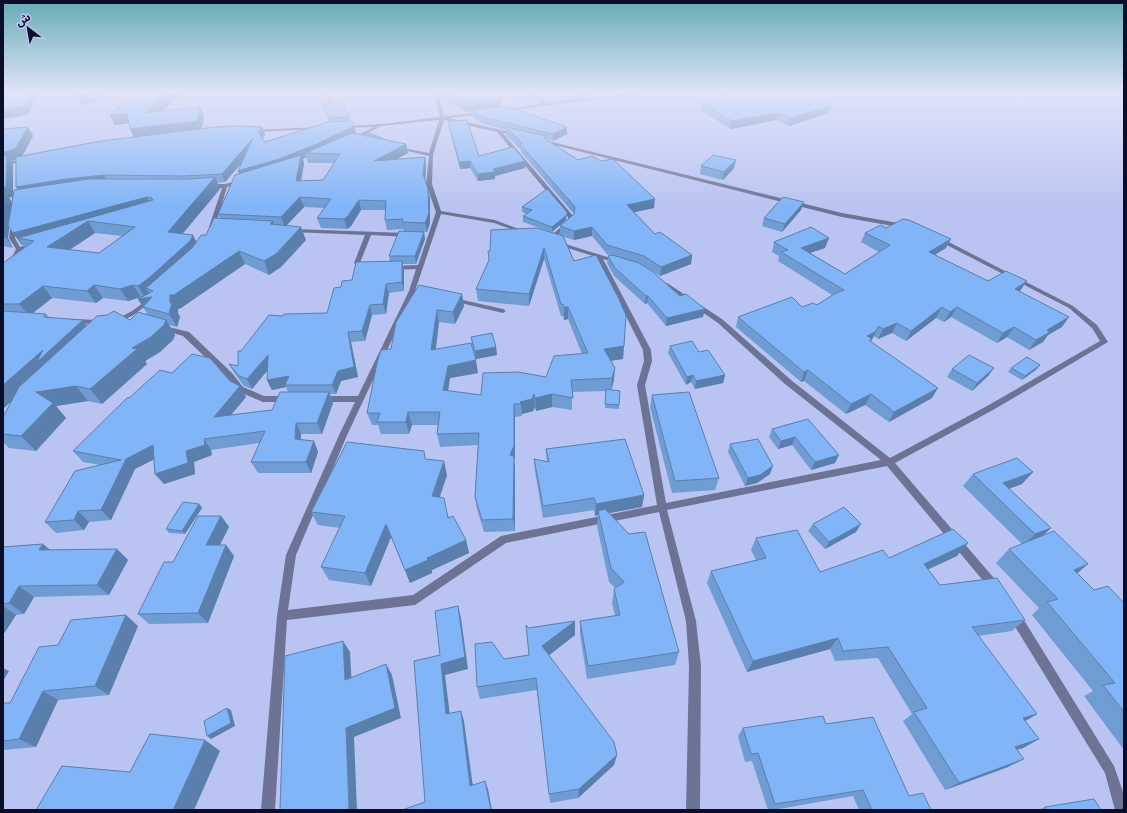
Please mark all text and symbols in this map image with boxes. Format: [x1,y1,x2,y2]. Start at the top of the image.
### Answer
north arrow [8,8,48,48]
text: ش [13,10,33,29]

